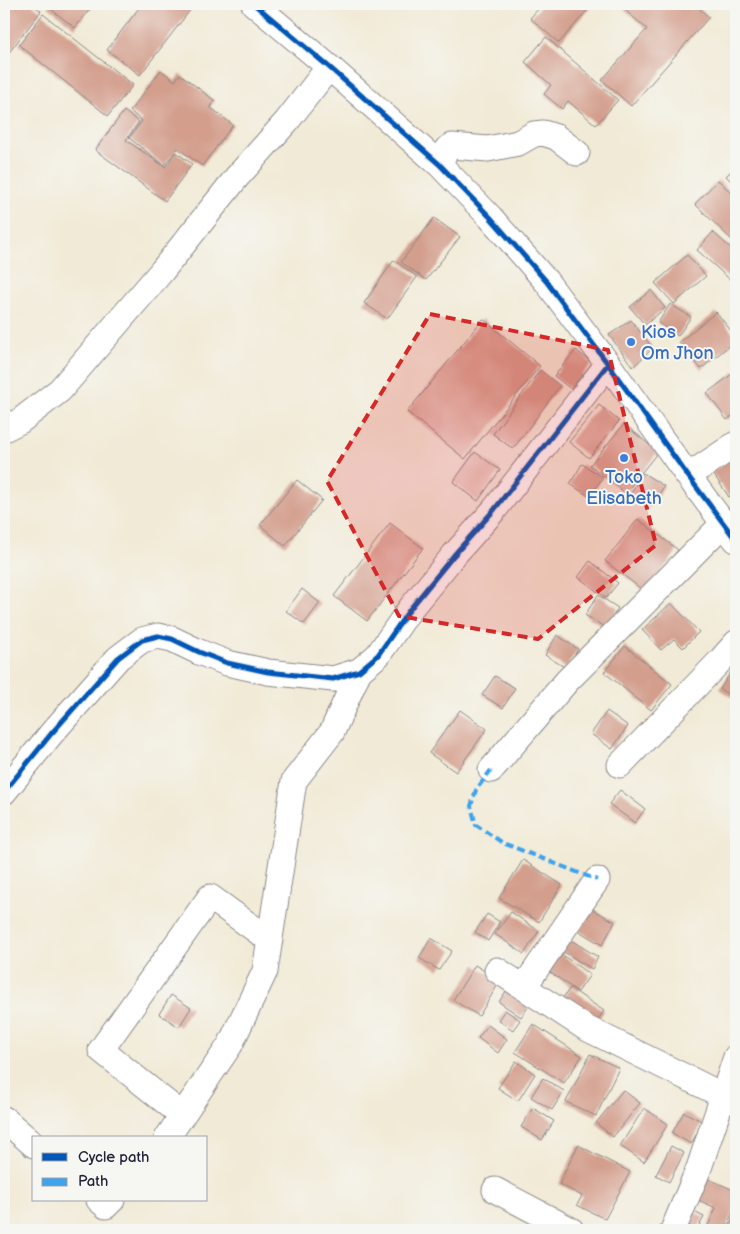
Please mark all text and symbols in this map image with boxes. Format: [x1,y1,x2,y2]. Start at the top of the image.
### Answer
place label: Kios Om Jhon [641,322,714,364]
marker: Kios Om Jhon [625,336,637,348]
marker: Toko Elisabeth [618,452,630,464]
place label: Toko Elisabeth [586,467,662,509]
legend [32,1136,208,1202]
text: Cycle path [78,1148,149,1167]
text: Path [78,1172,108,1191]

